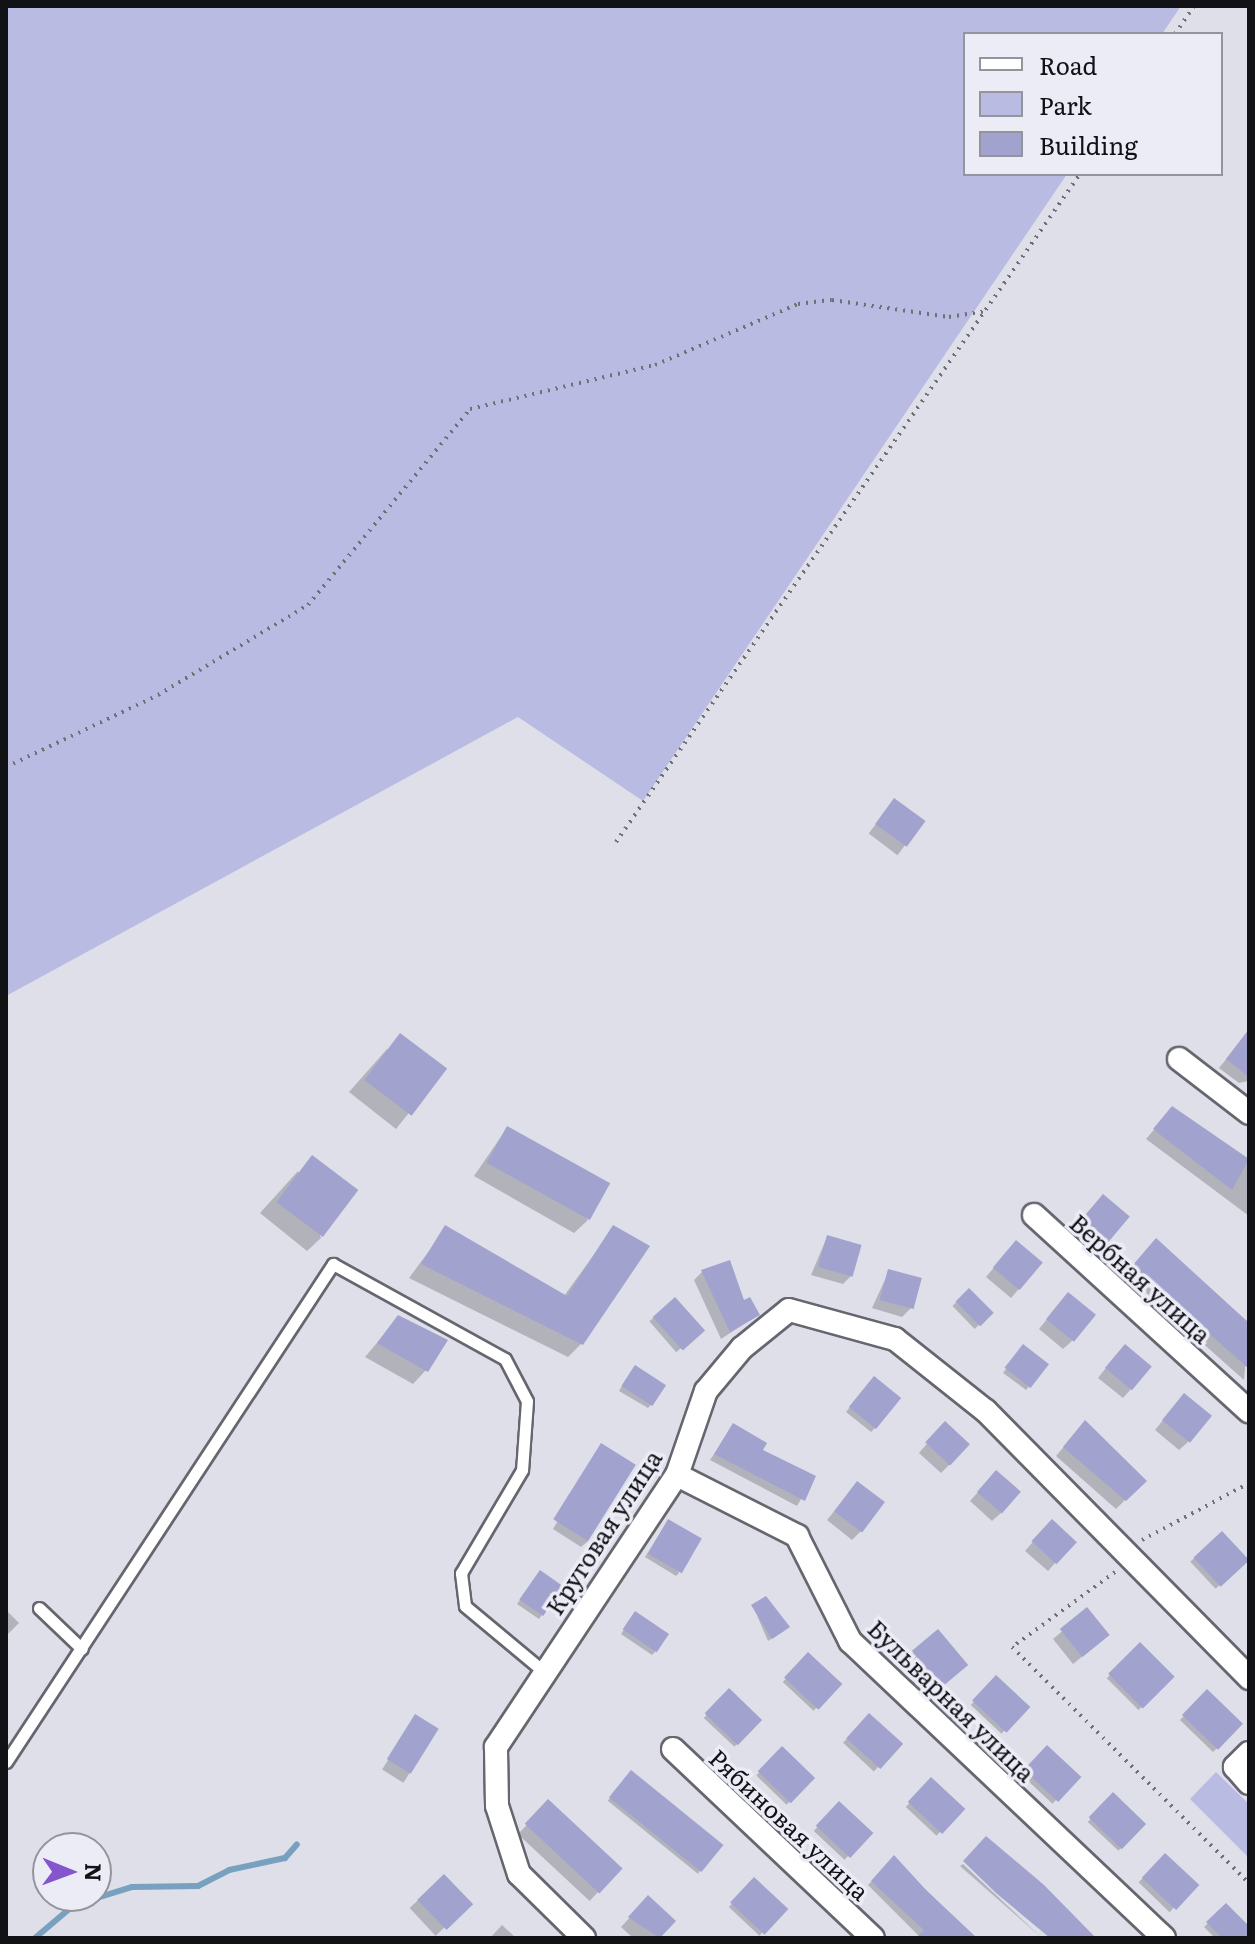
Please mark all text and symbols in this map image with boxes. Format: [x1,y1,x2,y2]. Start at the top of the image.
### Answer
legend [963,32,1223,176]
text: Road [1039,47,1097,82]
text: Park [1039,87,1092,122]
text: Building [1039,127,1138,162]
street label: Вербная улица [1065,1207,1217,1349]
street label: Круговая улица [539,1444,667,1620]
street label: Бульварная улица [863,1613,1041,1787]
street label: Рябиновая улица [704,1743,876,1905]
north arrow [32,1832,112,1912]
text: N [78,1863,111,1882]

